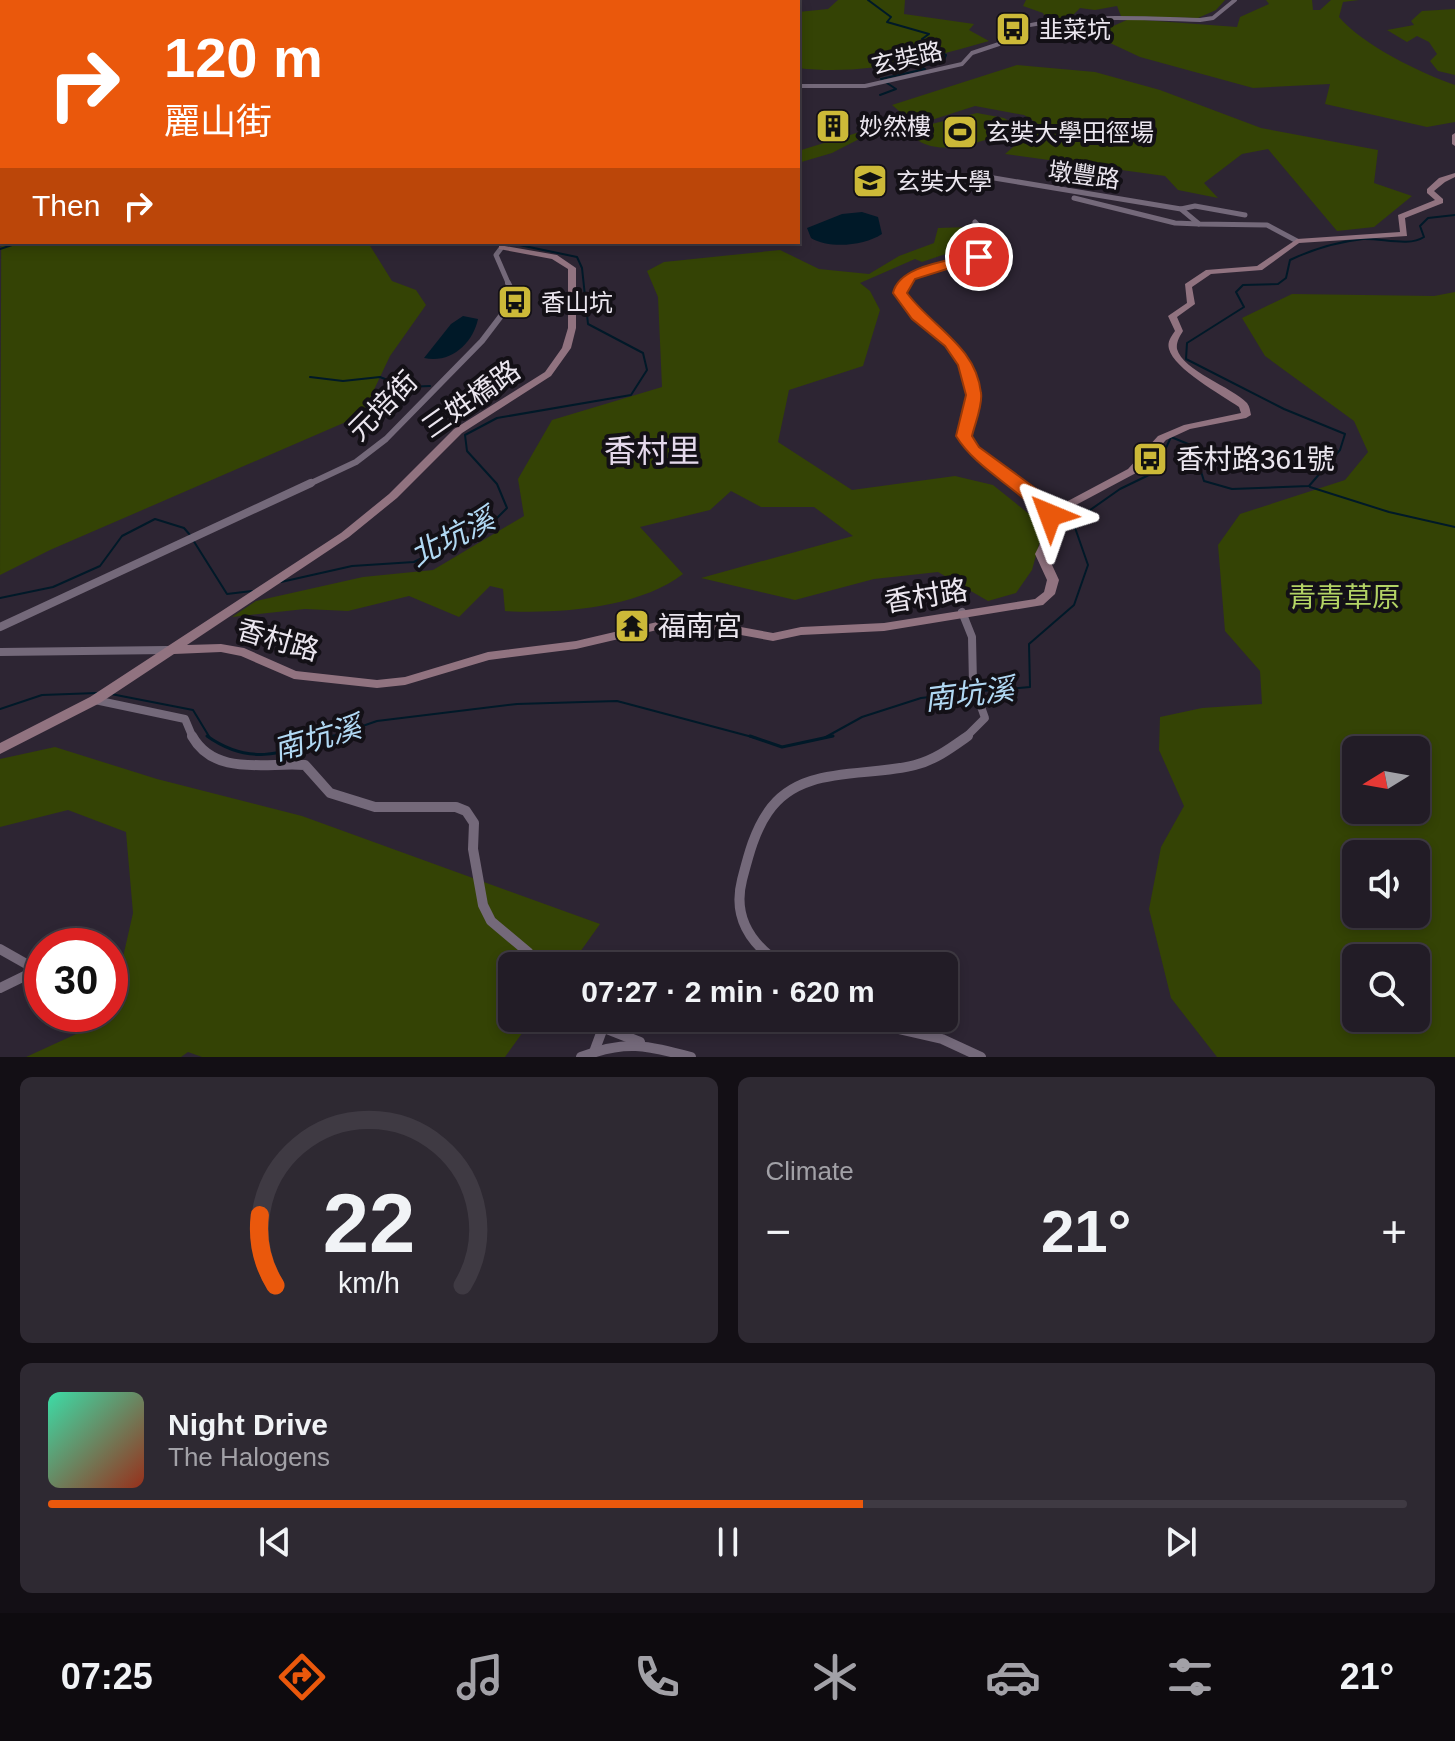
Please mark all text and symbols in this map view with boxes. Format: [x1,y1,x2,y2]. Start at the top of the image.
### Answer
bus stop icon: 韭菜坑 [994,10,1032,48]
place label: 韭菜坑 [1039,16,1111,43]
text: 120 m [164,26,323,89]
icon: right [32,32,136,136]
street label: 玄奘路 [869,37,945,79]
text: 麗山街 [164,101,272,142]
building icon: 妙然樓 [814,107,852,145]
place label: 妙然樓 [859,113,931,140]
sports icon: 玄奘大學田徑場 [941,113,979,151]
place label: 玄奘大學田徑場 [986,119,1154,146]
street label: 墩豐路 [1046,157,1122,193]
school or university icon: 玄奘大學 [851,162,889,200]
place label: 玄奘大學 [896,168,992,195]
icon: right [116,184,160,228]
text: Then [32,189,100,222]
pin [945,223,1013,291]
icon: arrive [957,235,1001,279]
bus stop icon: 香山坑 [496,283,534,321]
place label: 香山坑 [541,289,613,316]
street label: 三姓橋路 [416,354,526,444]
street label: 元培街 [342,365,424,447]
district label: 香村里 [604,433,700,469]
bus stop icon: 香村路361號 [1131,440,1169,478]
place label: 香村路361號 [1176,444,1335,475]
position arrow [1008,473,1092,557]
water label: 北坑溪 [404,500,503,572]
street label: 香村路 [882,574,970,618]
park label: 青青草原 [1288,582,1400,613]
temple icon: 福南宮 [613,607,651,645]
place label: 福南宮 [658,611,742,642]
street label: 香村路 [233,614,323,666]
water label: 南坑溪 [922,672,1020,716]
water label: 南坑溪 [269,709,369,766]
north arrow [1342,736,1430,824]
map controls [1342,736,1430,1032]
button: sound [1342,840,1430,928]
speed limit sign: 30 [24,928,128,1032]
button: search [1342,944,1430,1032]
text: 07:27 · 2 min · 620 m [581,975,875,1008]
text: Climate [766,1156,854,1186]
text: 22 [322,1177,415,1270]
text: 21° [1041,1198,1132,1265]
text: − [766,1207,791,1256]
text: + [1381,1207,1407,1256]
text: km/h [338,1267,400,1299]
text: Night Drive [168,1408,328,1441]
text: The Halogens [168,1442,330,1472]
icon: previous [253,1520,297,1564]
icon: pause [706,1520,750,1564]
icon: next [1159,1520,1203,1564]
icon: directions [274,1649,330,1705]
icon: music [452,1649,508,1705]
icon: phone [629,1649,685,1705]
icon: climate [807,1649,863,1705]
icon: car [985,1649,1041,1705]
icon: filters [1162,1649,1218,1705]
text: 07:25 [61,1656,153,1697]
text: 21° [1340,1656,1394,1697]

